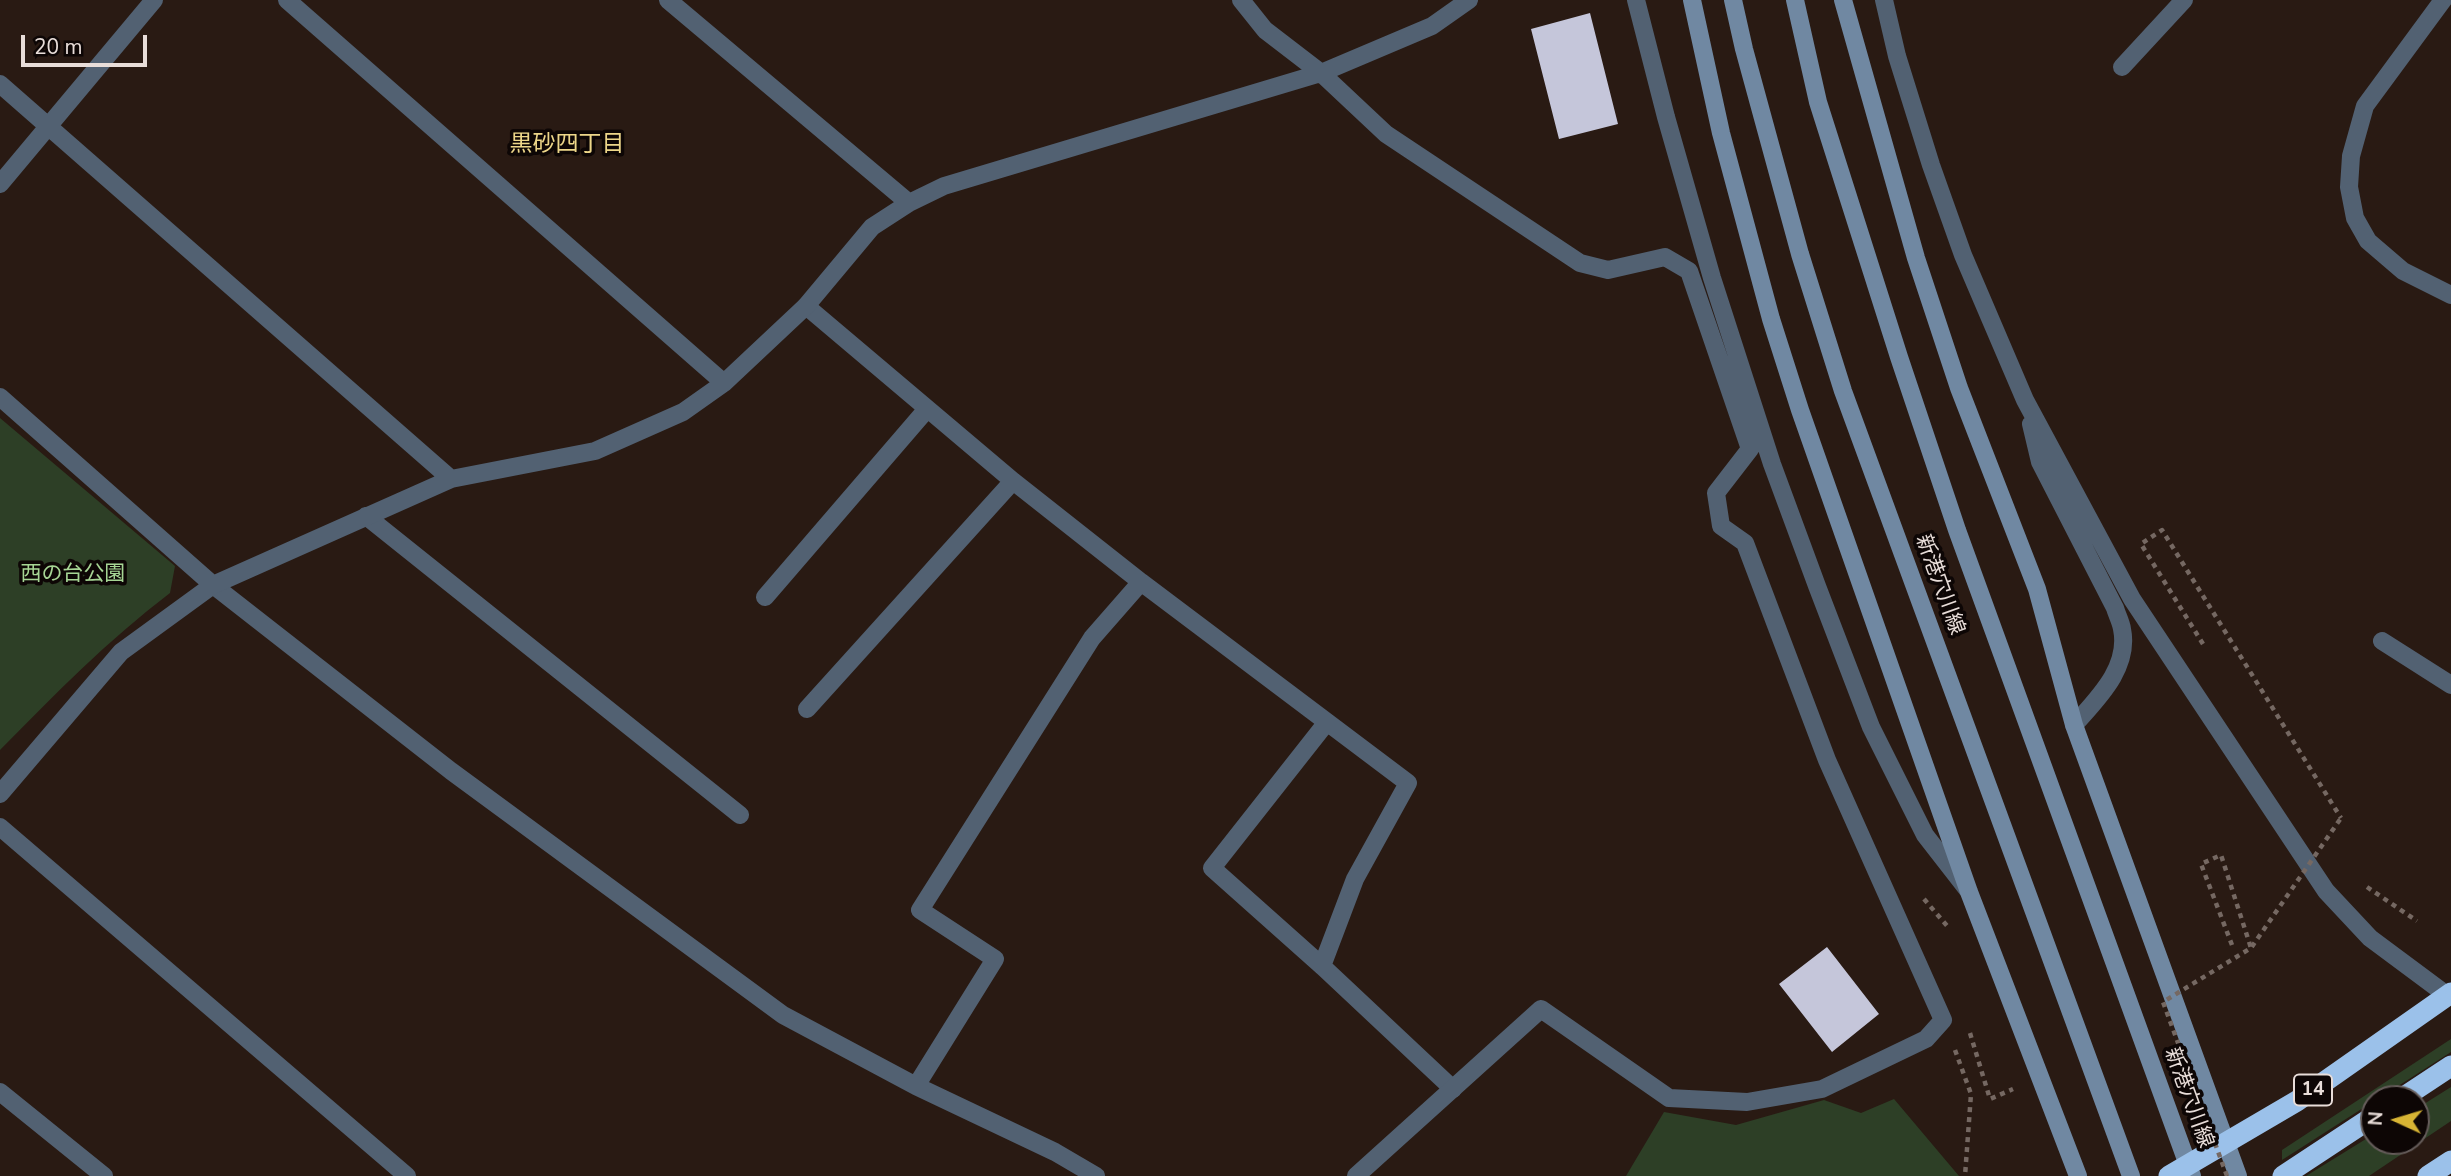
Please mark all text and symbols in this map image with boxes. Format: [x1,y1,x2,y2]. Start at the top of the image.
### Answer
scale bar [24,21,150,65]
text: 20 m [34,33,83,61]
district label: 黒砂四丁目 [510,131,624,159]
street label: 新港穴川線 [1909,531,1969,639]
park label: 西の台公園 [21,562,125,588]
street label: 新港穴川線 [2158,1044,2218,1152]
road number: 14 [2294,1074,2332,1106]
north arrow [2360,1085,2430,1155]
text: N [2363,1111,2390,1127]

